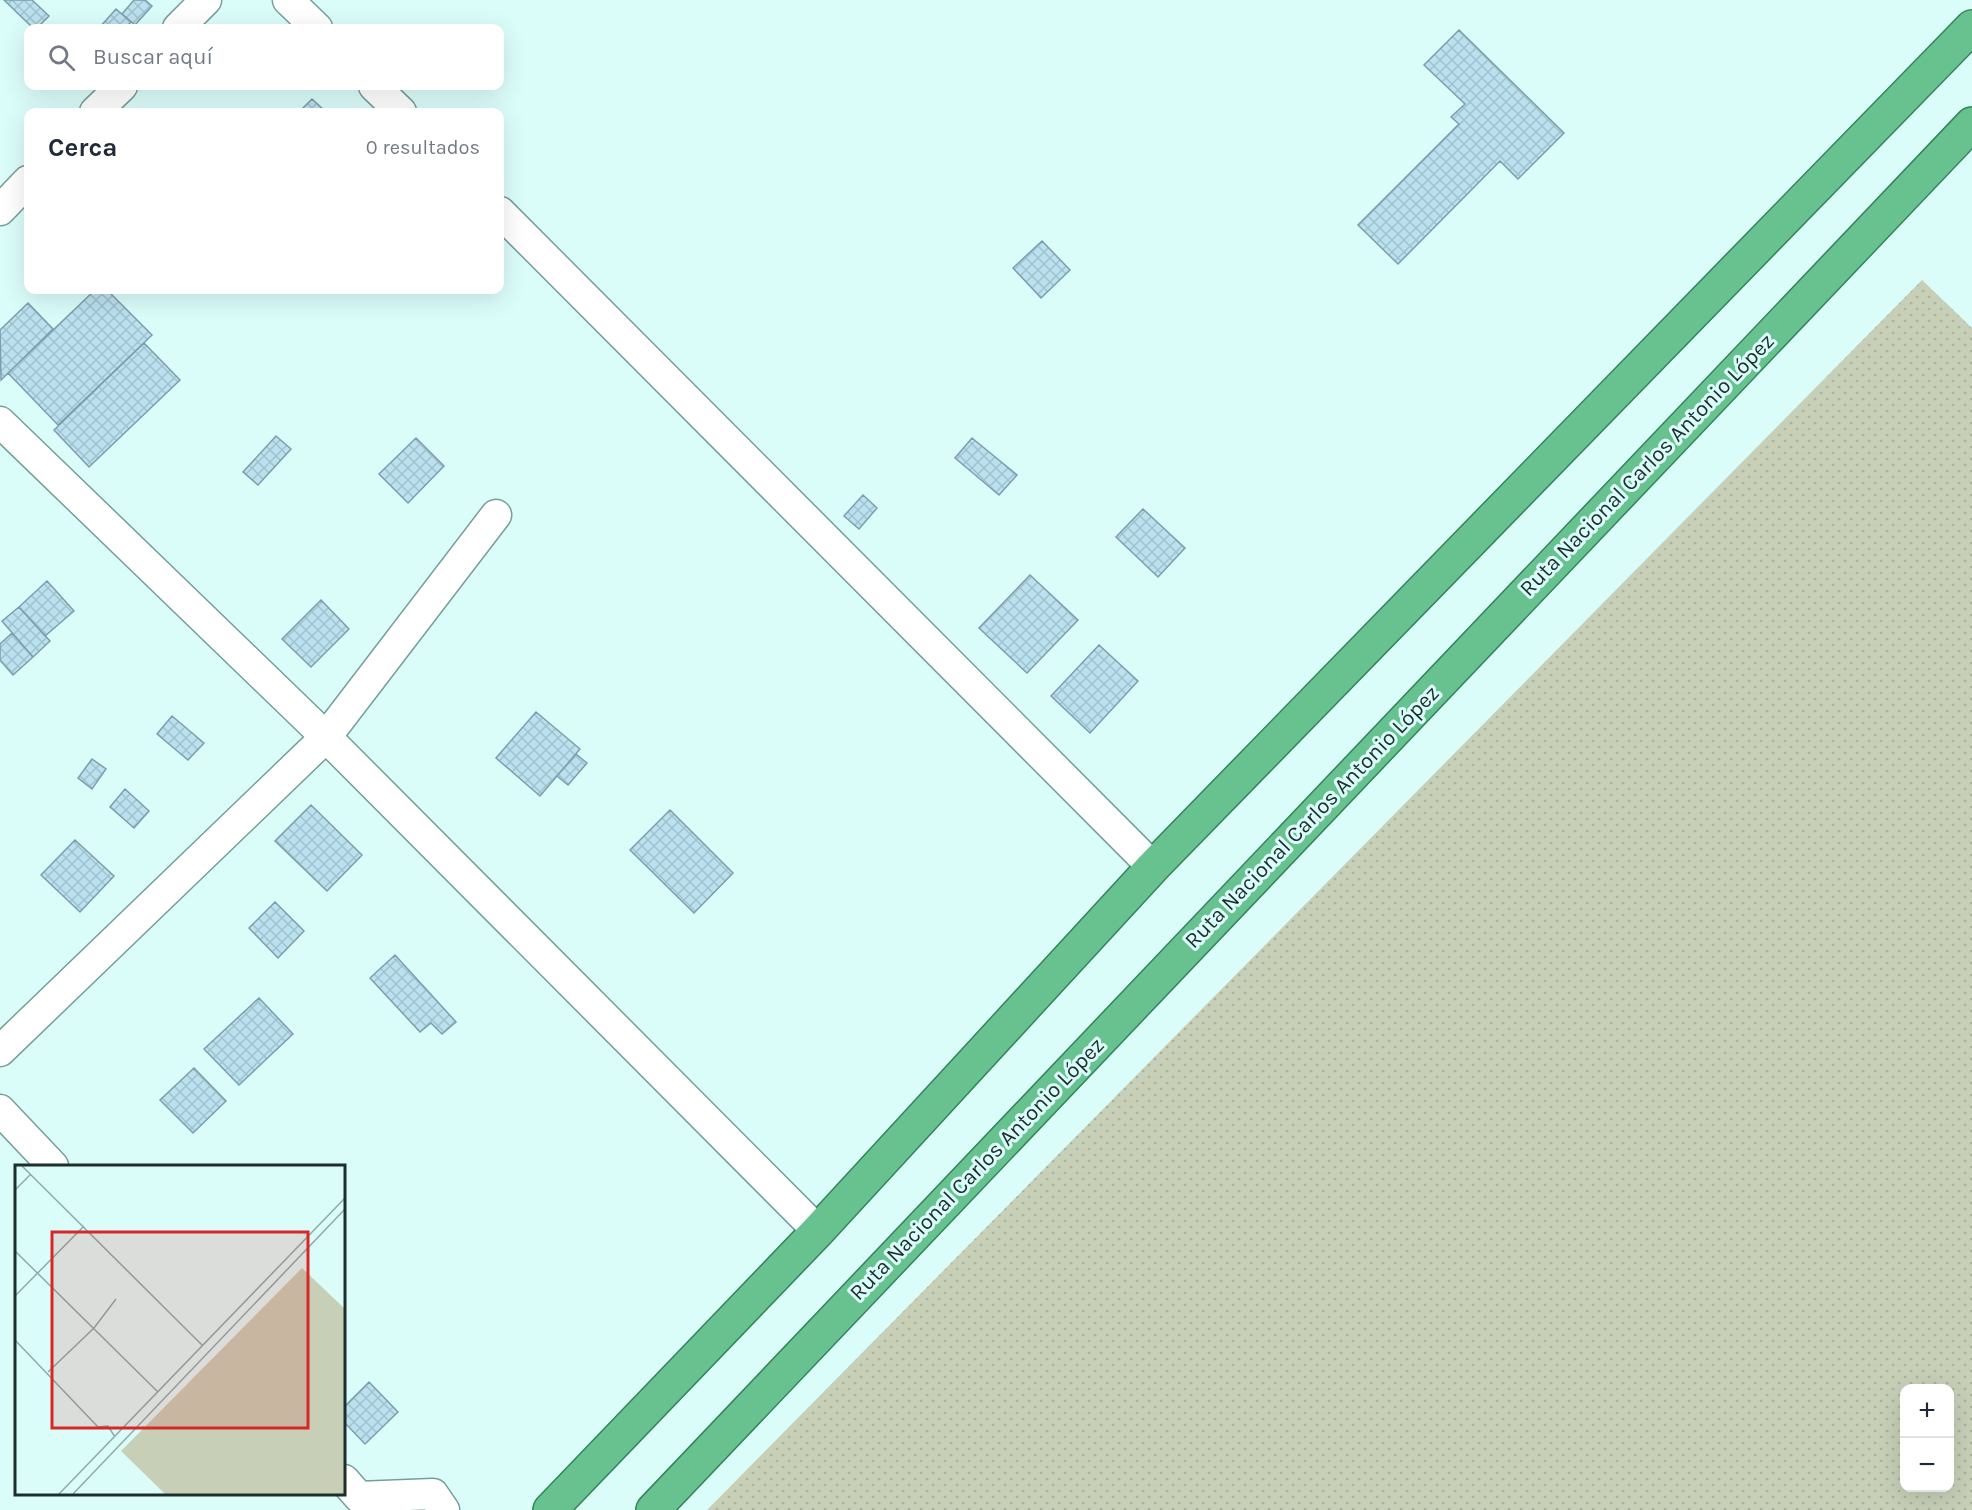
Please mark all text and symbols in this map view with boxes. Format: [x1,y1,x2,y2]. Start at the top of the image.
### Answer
search box [24,24,504,90]
icon: search [45,41,78,74]
text: Buscar aquí [93,44,213,70]
text: Cerca [48,132,117,163]
text: 0 resultados [366,136,480,159]
street label: Ruta Nacional Carlos Antonio López [1514,328,1780,602]
street label: Ruta Nacional Carlos Antonio López [1179,680,1445,954]
street label: Ruta Nacional Carlos Antonio López [844,1032,1110,1306]
inset map [15,1165,345,1495]
map controls [1900,1384,1954,1492]
button: + [1900,1384,1954,1438]
button: − [1900,1438,1954,1492]

